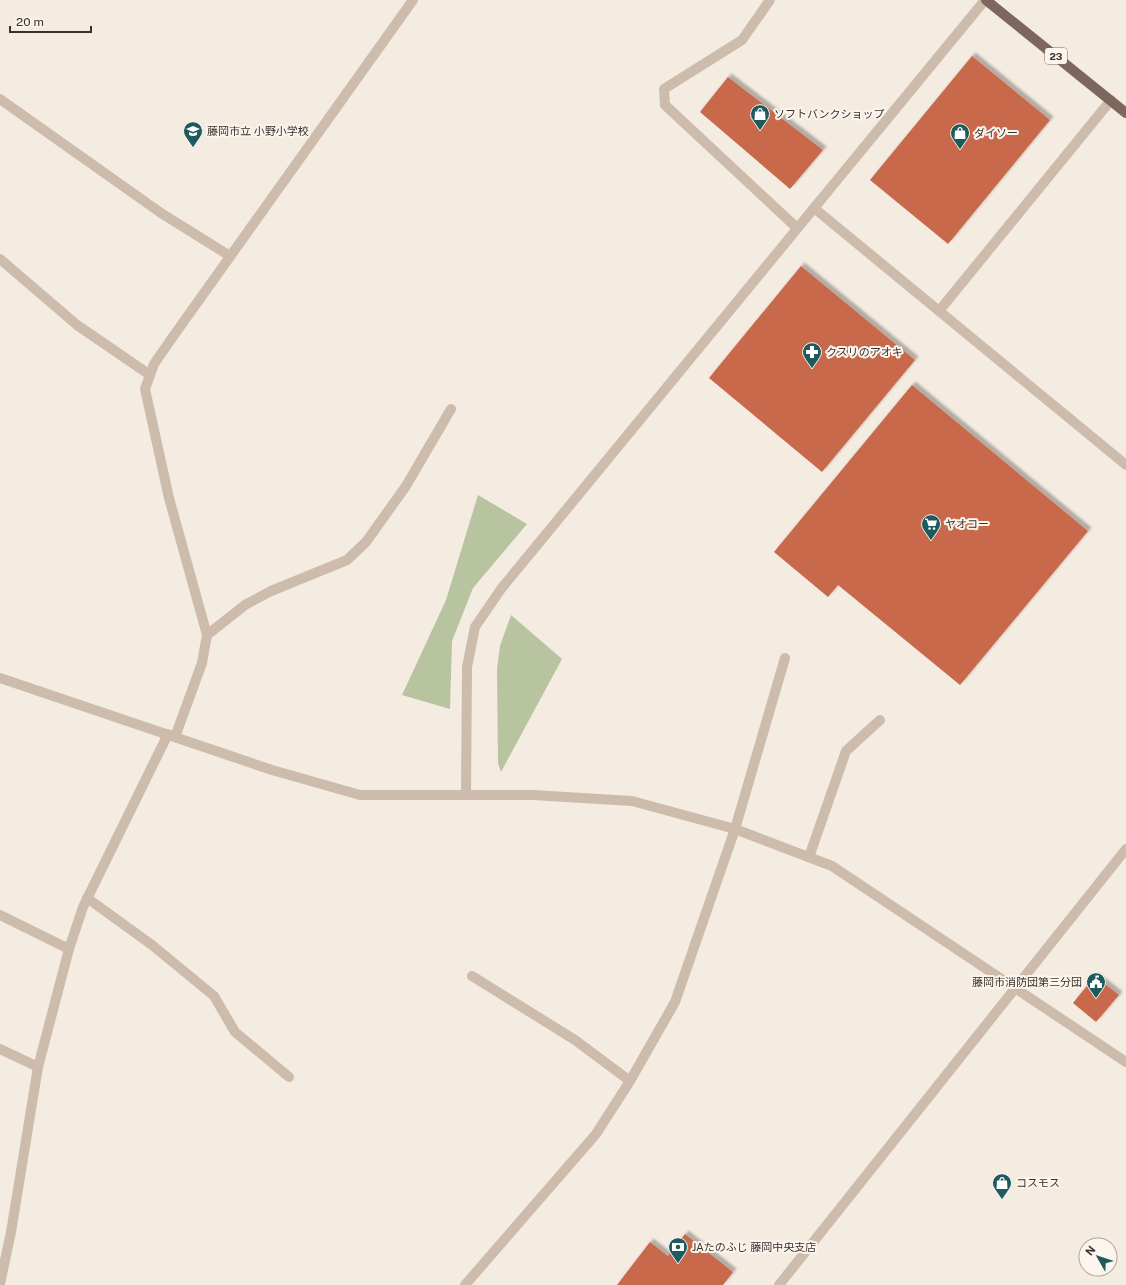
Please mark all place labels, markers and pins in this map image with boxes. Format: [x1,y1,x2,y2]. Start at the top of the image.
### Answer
shop icon: ソフトバンクショップ [749,103,771,131]
place label: ソフトバンクショップ [774,108,885,120]
school or university icon: 藤岡市立 小野小学校 [182,120,204,148]
shop icon: ダイソー [949,122,971,150]
place label: 藤岡市立 小野小学校 [207,125,309,137]
place label: ダイソー [974,127,1018,139]
pharmacy icon: クスリのアオキ [801,341,823,369]
place label: クスリのアオキ [826,346,903,358]
supermarket icon: ヤオコー [920,513,942,541]
place label: ヤオコー [945,518,989,530]
public building icon: 藤岡市消防団第三分団 [1085,971,1107,999]
place label: 藤岡市消防団第三分団 [972,976,1082,988]
shop icon: コスモス [991,1172,1013,1200]
place label: コスモス [1016,1177,1060,1189]
bank icon: JAたのふじ 藤岡中央支店 [667,1236,689,1264]
place label: JAたのふじ 藤岡中央支店 [692,1241,816,1253]

